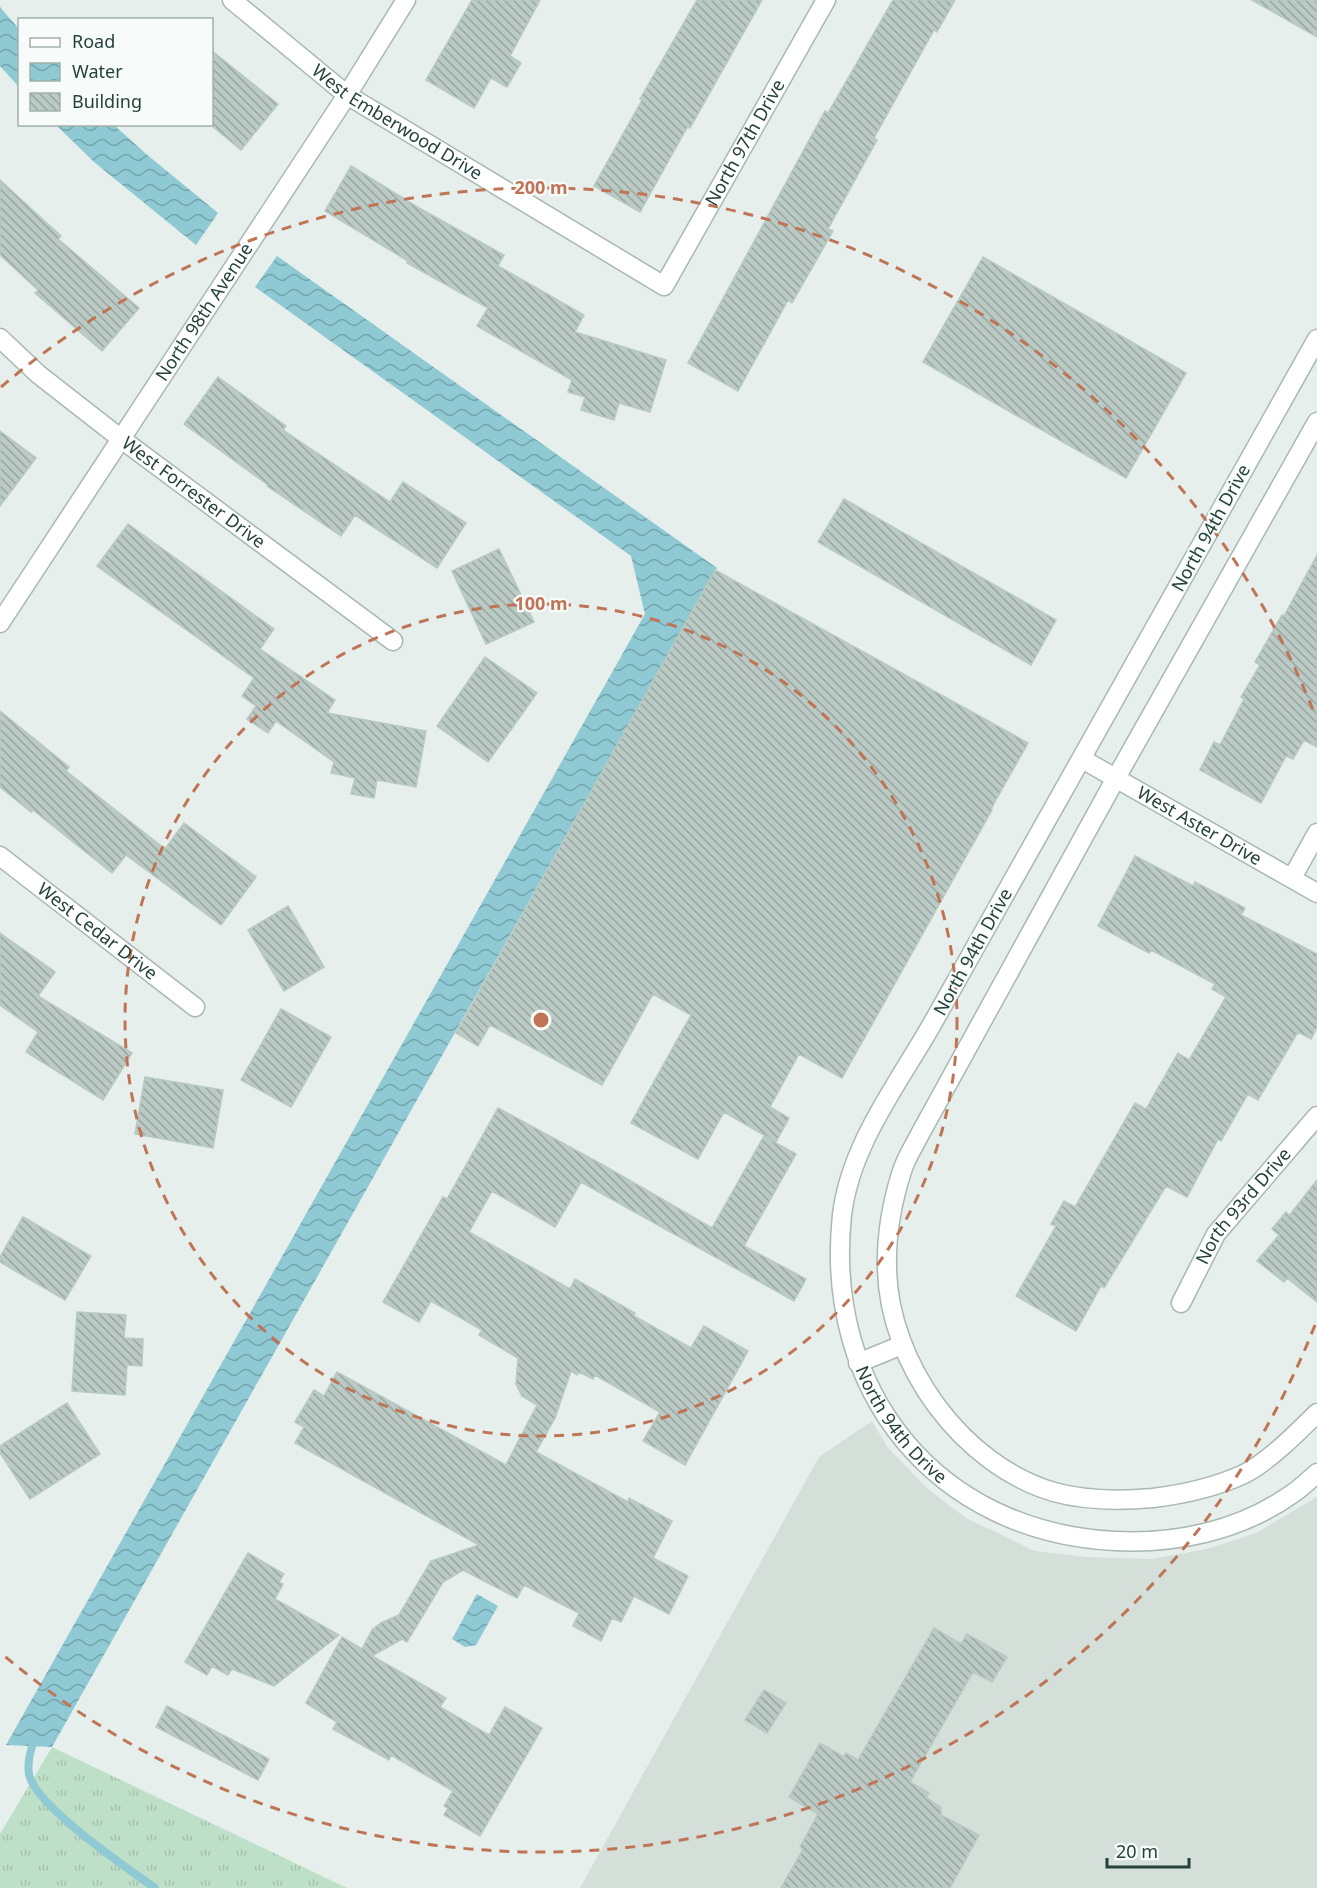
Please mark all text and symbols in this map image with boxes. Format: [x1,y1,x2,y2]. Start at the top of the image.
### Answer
legend [18,18,213,126]
text: Road [72,29,115,53]
street label: West Emberwood Drive [307,58,487,185]
text: Water [72,59,123,83]
street label: North 97th Drive [699,75,790,210]
text: Building [72,89,142,113]
text: 200 m [514,175,568,199]
street label: North 98th Avenue [149,238,258,385]
street label: West Forrester Drive [117,431,271,553]
street label: North 94th Drive [1165,460,1255,595]
text: 100 m [514,591,568,615]
street label: West Aster Drive [1133,780,1266,870]
street label: West Cedar Drive [33,876,163,985]
street label: North 94th Drive [927,884,1017,1019]
centre of rings [531,1010,551,1030]
street label: North 93rd Drive [1190,1142,1296,1268]
street label: North 94th Drive [851,1362,952,1488]
scale bar [1107,1831,1190,1869]
text: 20 m [1116,1839,1158,1863]

